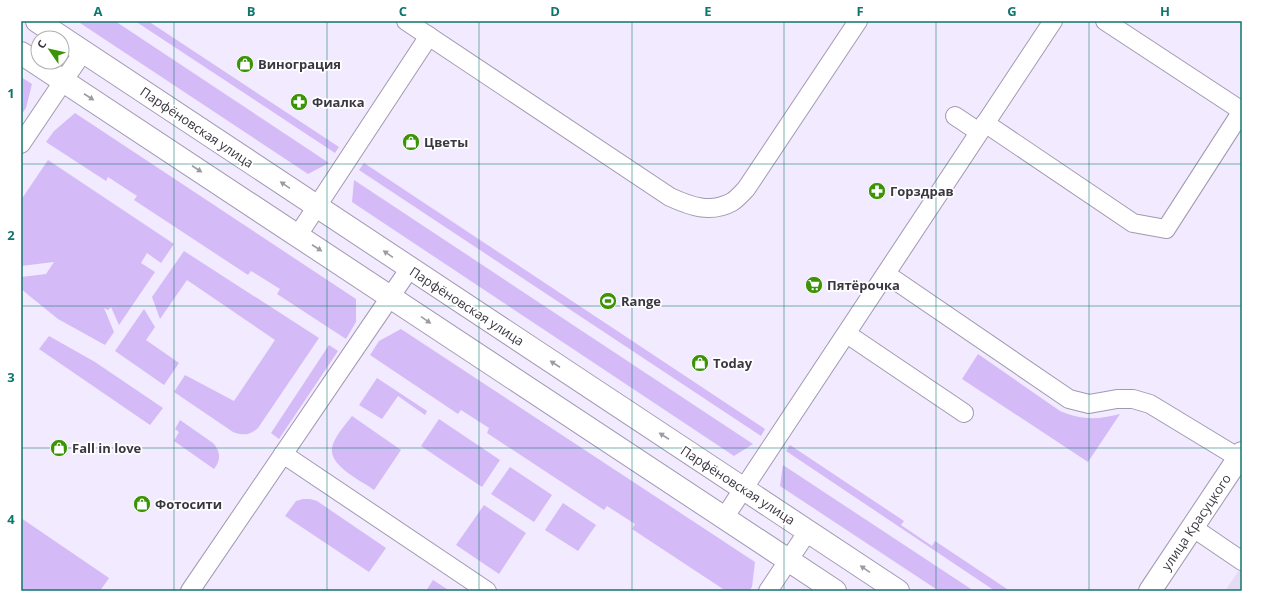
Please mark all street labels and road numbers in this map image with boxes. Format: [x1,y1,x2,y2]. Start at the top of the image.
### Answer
street label: Парфёновская улица [137,82,257,172]
street label: Парфёновская улица [406,262,528,350]
street label: Парфёновская улица [677,441,799,529]
street label: улица Красуцкого [1157,470,1235,574]

